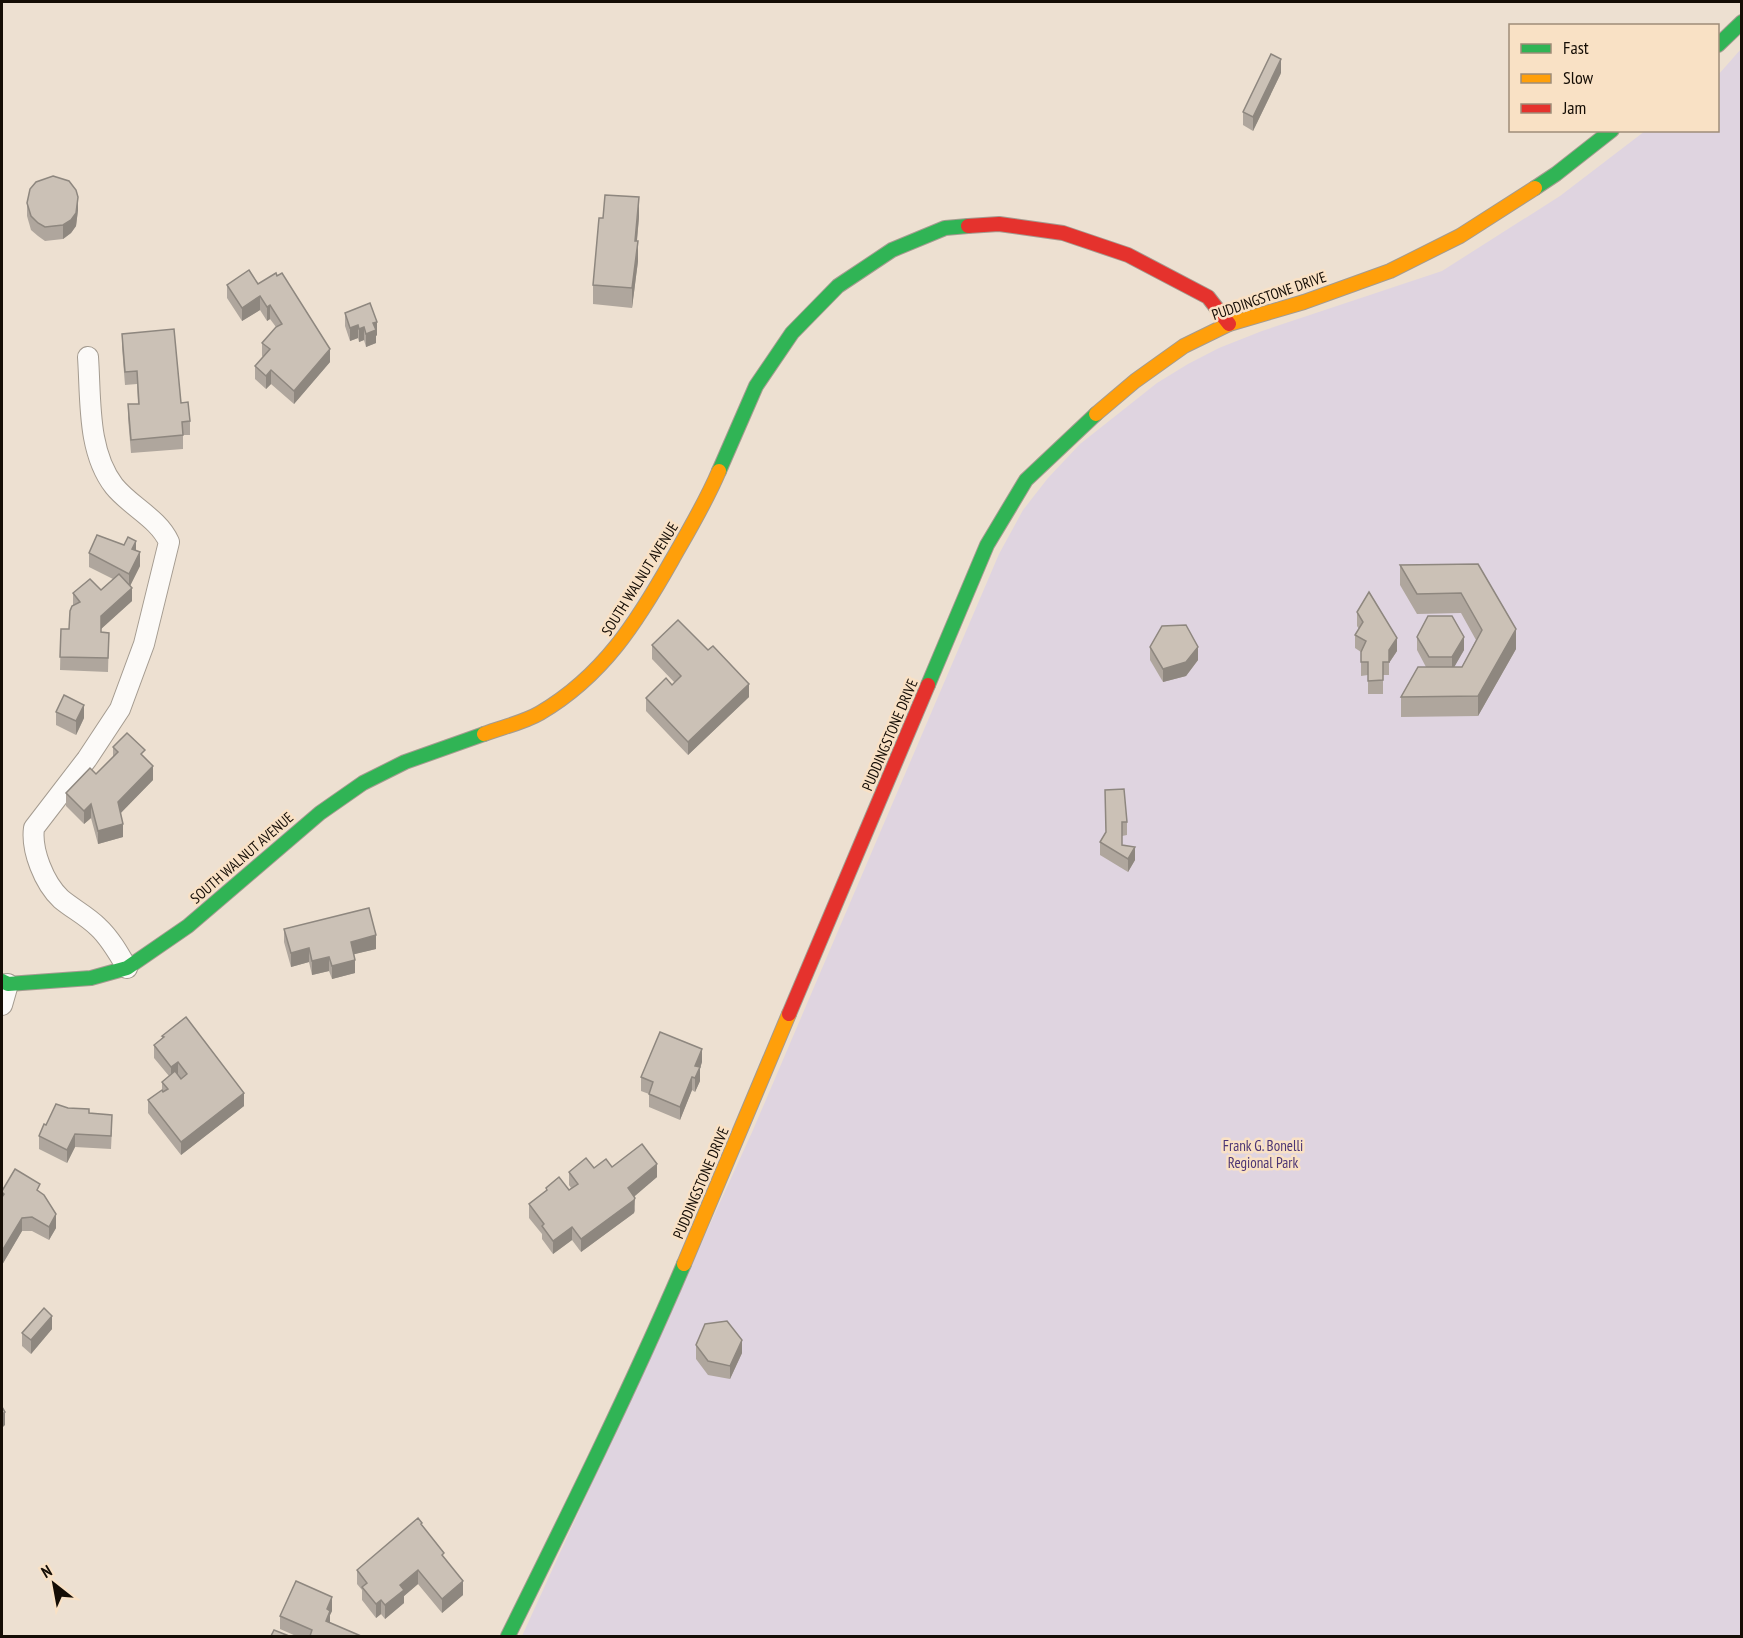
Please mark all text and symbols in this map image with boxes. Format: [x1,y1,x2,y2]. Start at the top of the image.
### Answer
legend [1509,24,1719,132]
text: Fast [1563,36,1589,59]
text: Slow [1563,66,1594,89]
text: Jam [1562,96,1586,119]
street label: PUDDINGSTONE DRIVE [1209,267,1329,324]
street label: SOUTH WALNUT AVENUE [597,518,682,639]
street label: PUDDINGSTONE DRIVE [857,676,922,794]
street label: SOUTH WALNUT AVENUE [186,808,297,908]
street label: PUDDINGSTONE DRIVE [668,1124,733,1242]
park label: Frank G. Bonelli Regional Park [1223,1136,1303,1172]
north arrow [24,1554,84,1614]
text: N [37,1560,55,1582]

